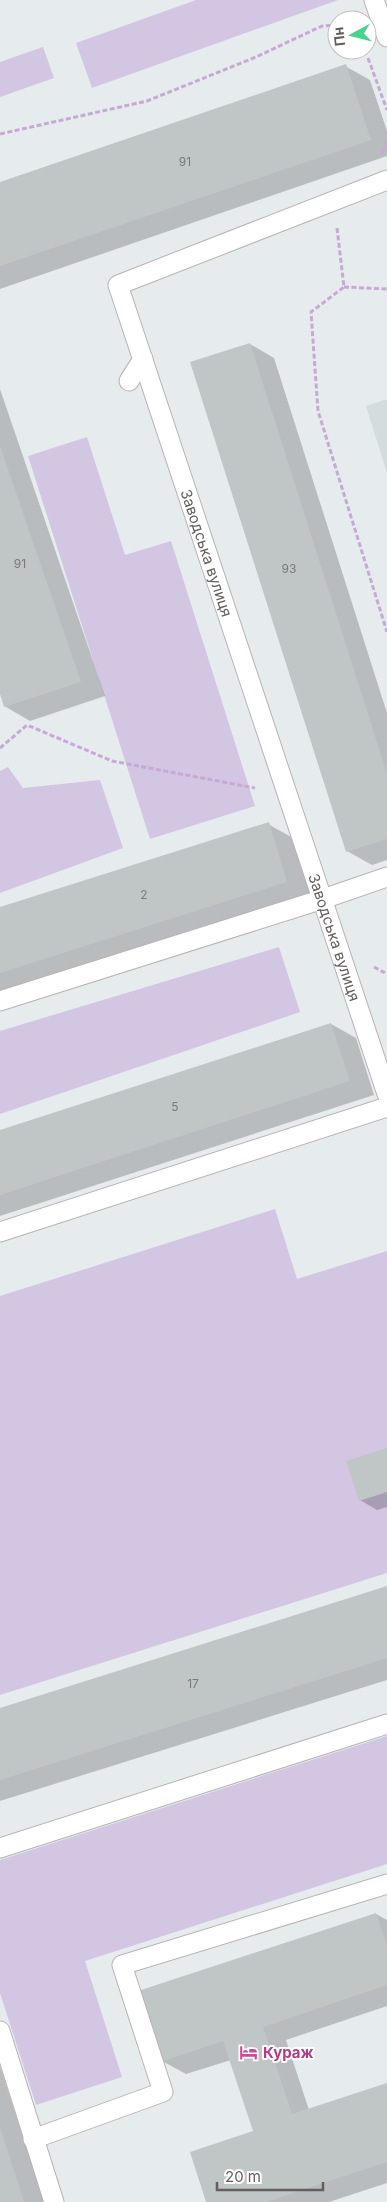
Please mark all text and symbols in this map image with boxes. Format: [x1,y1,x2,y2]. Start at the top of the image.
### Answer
north arrow [327,10,377,60]
text: Пн [329,26,348,47]
house number: 91 [179,154,191,169]
street label: Заводська вулиця [177,487,237,619]
house number: 91 [14,556,26,571]
house number: 93 [282,561,296,576]
street label: Заводська вулиця [305,871,365,1003]
house number: 2 [140,887,148,902]
house number: 5 [171,1099,179,1114]
house number: 17 [187,1676,199,1691]
hotel icon: Кураж [239,2042,259,2062]
place label: Кураж [263,2043,314,2062]
scale bar [217,2160,323,2192]
text: 20 m [225,2167,261,2186]

